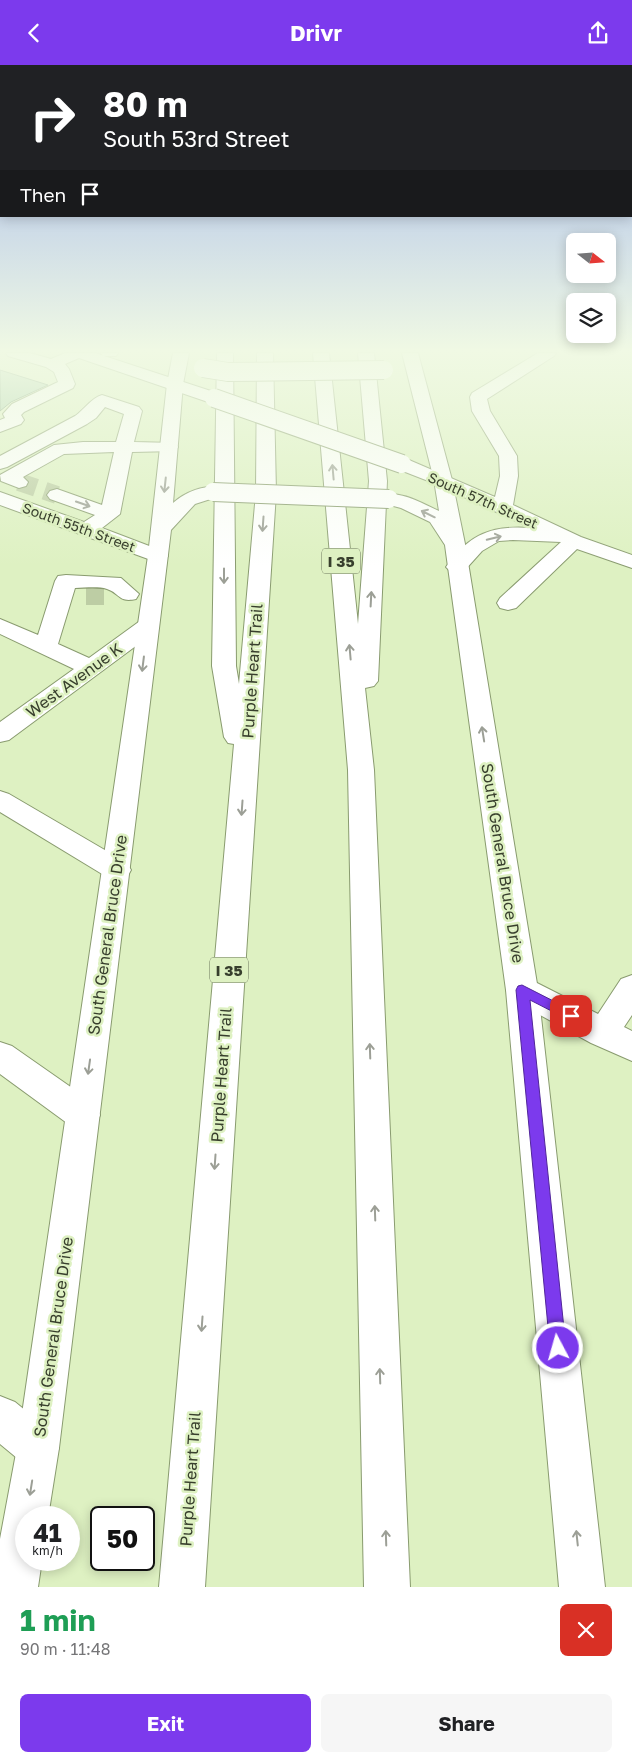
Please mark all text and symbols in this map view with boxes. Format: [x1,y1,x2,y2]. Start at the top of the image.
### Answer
icon: back [20,19,48,47]
text: Drivr [290,19,342,46]
icon: share [584,19,612,47]
text: 80 m [103,83,188,125]
icon: right [20,85,85,150]
text: South 53rd Street [103,125,290,152]
icon: arrive [76,180,104,208]
text: Then [20,183,66,206]
north arrow [566,233,616,283]
map controls [566,233,616,343]
button: layers [566,293,616,343]
one-way arrow [328,465,338,481]
street label: South 57th Street [426,468,540,532]
one-way arrow [160,477,170,493]
street label: South 55th Street [20,499,138,555]
one-way arrow [75,500,91,510]
one-way arrow [421,509,436,518]
one-way arrow [259,516,268,532]
one-way arrow [486,532,502,542]
road number: I 35 [322,549,360,573]
one-way arrow [219,568,229,584]
one-way arrow [367,591,376,607]
street label: Purple Heart Trail [237,603,267,739]
street label: West Avenue K [22,638,126,722]
one-way arrow [345,644,355,660]
one-way arrow [138,655,148,671]
one-way arrow [478,727,488,743]
street label: South General Bruce Drive [477,762,529,964]
one-way arrow [237,800,246,816]
street label: South General Bruce Drive [83,834,131,1036]
road number: I 35 [210,957,248,983]
pin [550,995,592,1037]
icon: arrive [557,1002,585,1030]
street label: Purple Heart Trail [206,1007,236,1143]
one-way arrow [366,1043,375,1059]
one-way arrow [84,1059,94,1075]
one-way arrow [210,1154,219,1170]
one-way arrow [371,1206,380,1222]
street label: South General Bruce Drive [29,1236,77,1438]
one-way arrow [198,1316,207,1332]
position arrow [531,1321,583,1373]
one-way arrow [376,1368,385,1384]
street label: Purple Heart Trail [175,1411,205,1547]
one-way arrow [26,1480,36,1496]
speed limit sign: 50 [90,1506,155,1571]
text: 41 [33,1517,62,1548]
one-way arrow [381,1531,390,1547]
one-way arrow [572,1531,582,1547]
text: km/h [32,1543,63,1558]
text: 1 min [20,1602,96,1638]
button: close [560,1604,612,1656]
text: 90 m · 11:48 [20,1639,110,1659]
button: Exit [20,1694,311,1752]
button: Share [321,1694,612,1752]

